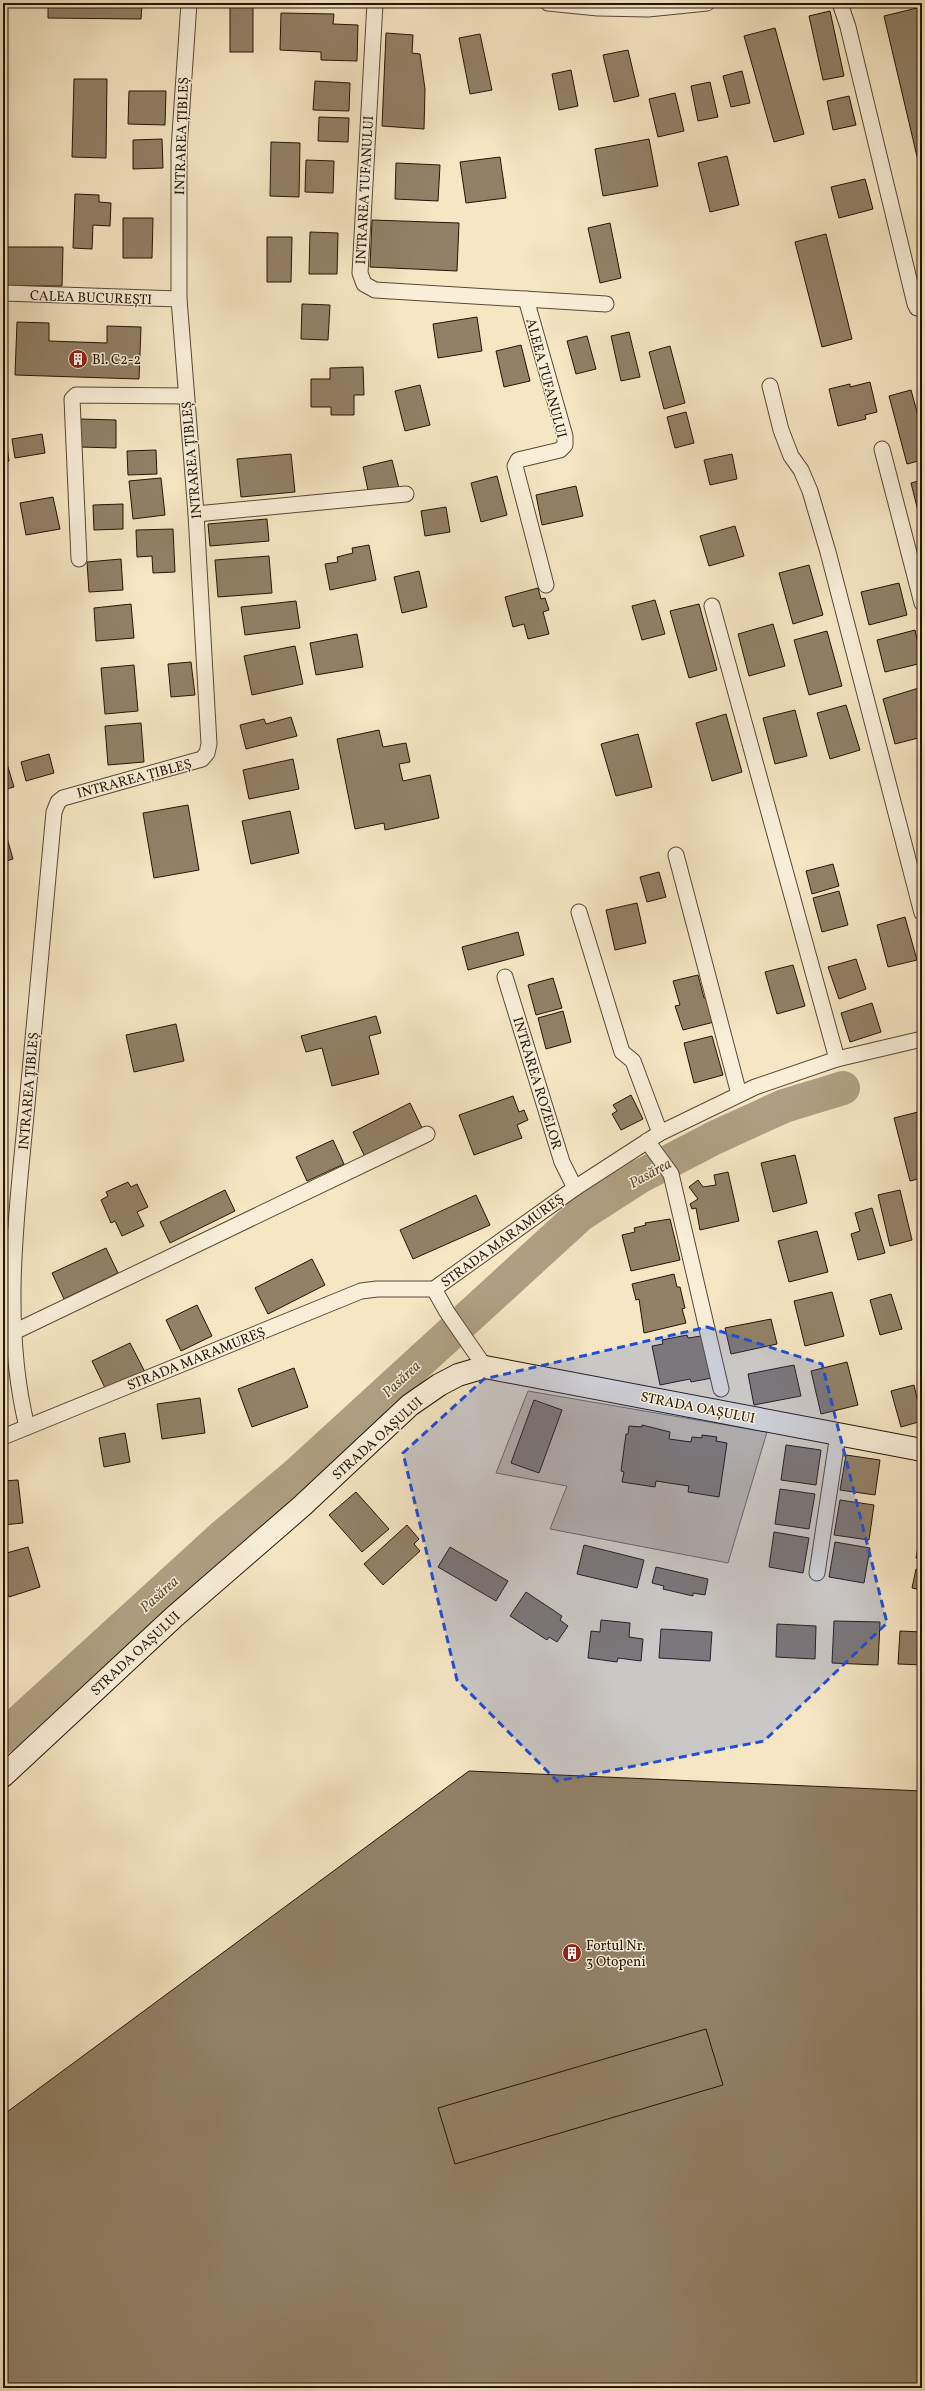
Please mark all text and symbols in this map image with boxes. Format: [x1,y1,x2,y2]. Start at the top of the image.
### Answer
street label: INTRAREA ȚIBLEȘ [171,77,194,195]
street label: INTRAREA TUFANULUI [352,115,379,265]
street label: CALEA BUCUREȘTI [30,287,152,310]
street label: ALEEA TUFANULUI [520,316,571,440]
building icon: Bl. C2-2 [67,348,89,370]
place label: Bl. C2-2 [92,351,141,370]
street label: INTRAREA ȚIBLEȘ [178,400,207,520]
street label: INTRAREA ȚIBLEȘ [75,755,194,804]
street label: INTRAREA ROZELOR [507,1015,566,1153]
street label: INTRAREA ȚIBLEȘ [15,1031,44,1151]
water label: Pasărea [626,1154,676,1195]
street label: STRADA MARAMUREȘ [438,1190,568,1292]
street label: STRADA MARAMUREȘ [125,1323,269,1396]
water label: Pasărea [378,1357,426,1403]
street label: STRADA OAȘULUI [639,1388,757,1429]
street label: STRADA OAȘULUI [328,1393,428,1485]
water label: Pasărea [136,1572,184,1618]
street label: STRADA OAȘULUI [87,1607,185,1701]
place label: Fortul Nr. 3 Otopeni [586,1937,646,1972]
building icon: Fortul Nr. 3 Otopeni [561,1942,583,1964]

